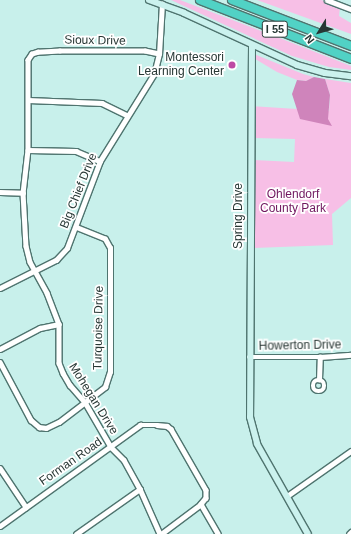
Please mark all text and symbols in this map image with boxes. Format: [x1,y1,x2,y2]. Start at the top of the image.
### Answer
north arrow [299,12,339,52]
road number: I 55 [261,20,289,38]
text: N [302,32,317,46]
street label: Sioux Drive [64,33,126,49]
place label: Montessori Learning Center [138,51,224,79]
marker: Montessori Learning Center [227,60,237,70]
street label: Big Chief Drive [57,151,101,231]
street label: Spring Drive [232,183,246,249]
park label: Ohlendorf County Park [260,188,326,216]
street label: Turquoise Drive [91,286,107,370]
street label: Howerton Drive [259,338,341,354]
street label: Mohegan Drive [65,361,121,437]
street label: Forman Road [37,435,105,489]

